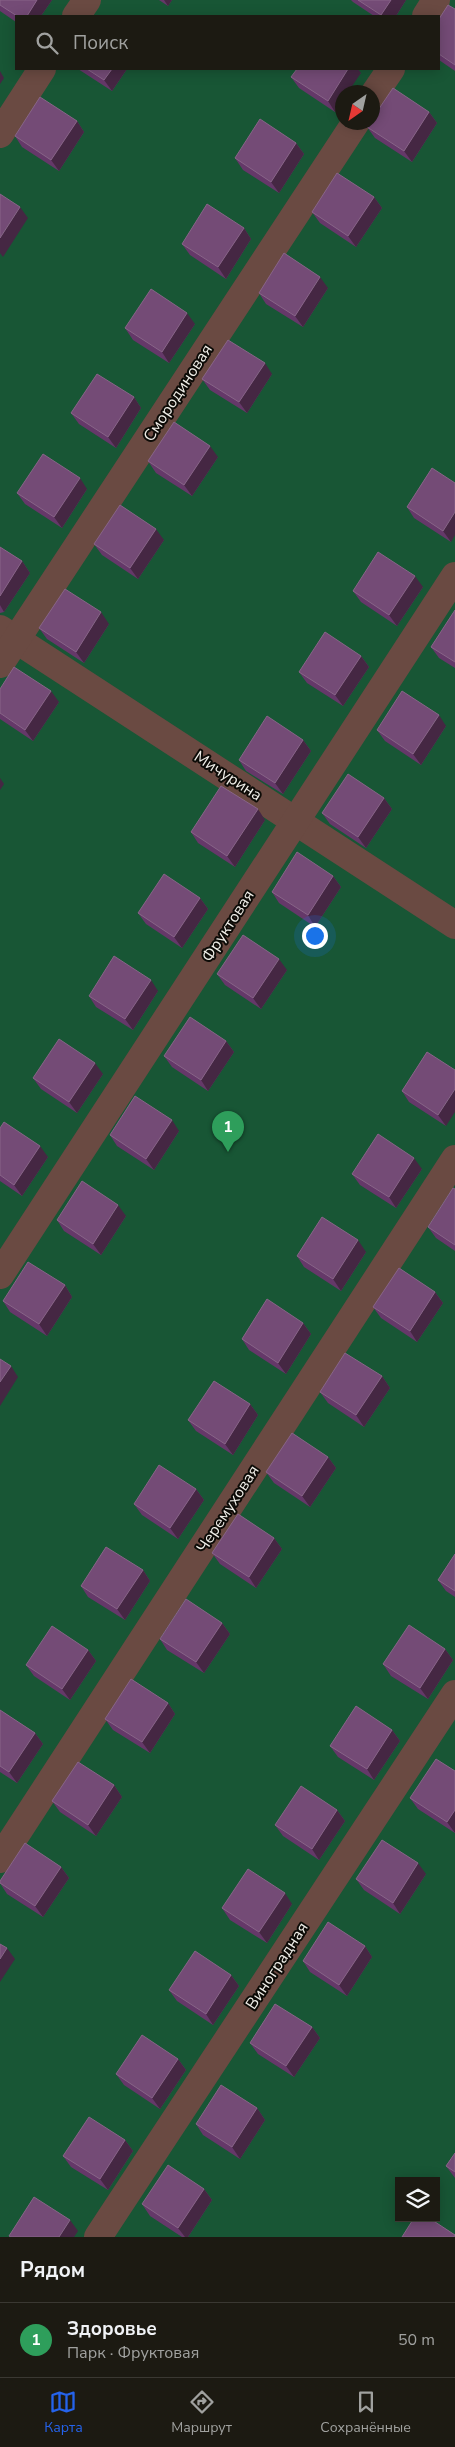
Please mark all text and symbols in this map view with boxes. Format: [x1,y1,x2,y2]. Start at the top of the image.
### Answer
search box [15,15,440,70]
icon: search [33,29,61,57]
text: Поиск [73,30,128,56]
north arrow [335,85,380,130]
street label: Смородиновая [138,340,218,446]
street label: Мичурина [190,746,266,806]
street label: Фруктовая [196,886,260,966]
your location [302,923,328,949]
pin: 1 [212,1111,244,1152]
street label: Черемуховая [192,1461,264,1557]
street label: Виноградная [241,1918,313,2014]
map controls [395,2177,440,2222]
button: layers [395,2177,440,2222]
text: Рядом [20,2256,85,2284]
text: Здоровье [67,2316,157,2342]
text: 1 [31,2329,41,2351]
text: 50 m [398,2329,435,2351]
text: Парк · Фруктовая [67,2342,199,2364]
tab: Карта [44,2388,83,2437]
tab: Маршрут [171,2388,232,2437]
tab: Сохранённые [320,2388,411,2437]

